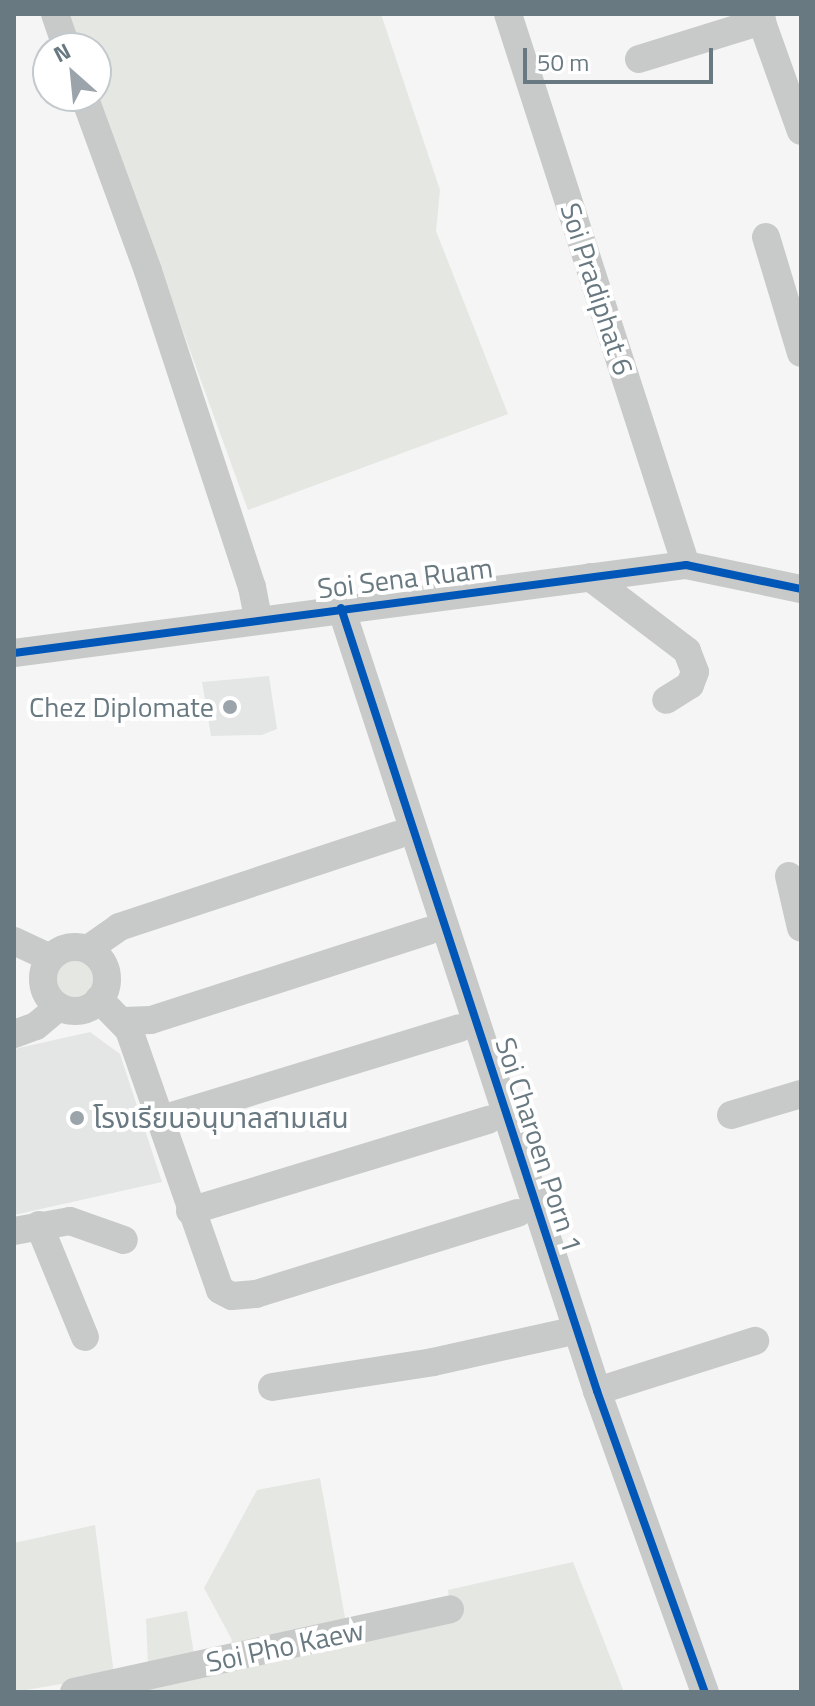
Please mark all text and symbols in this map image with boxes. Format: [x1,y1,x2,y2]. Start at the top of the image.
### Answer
north arrow [32,32,112,112]
scale bar [527,32,717,82]
text: N [48,34,77,71]
text: 50 m [537,44,589,80]
street label: Soi Pradiphat 6 [553,199,641,379]
street label: Soi Sena Ruam [315,551,495,605]
place label: Chez Diplomate [29,690,214,724]
marker: Chez Diplomate [221,698,239,716]
street label: Soi Charoen Porn 1 [488,1033,590,1257]
place label: โรงเรียนอนุบาลสามเสน [93,1101,349,1135]
marker: โรงเรียนอนุบาลสามเสน [68,1109,86,1127]
street label: Soi Pho Kaew [203,1613,367,1679]

